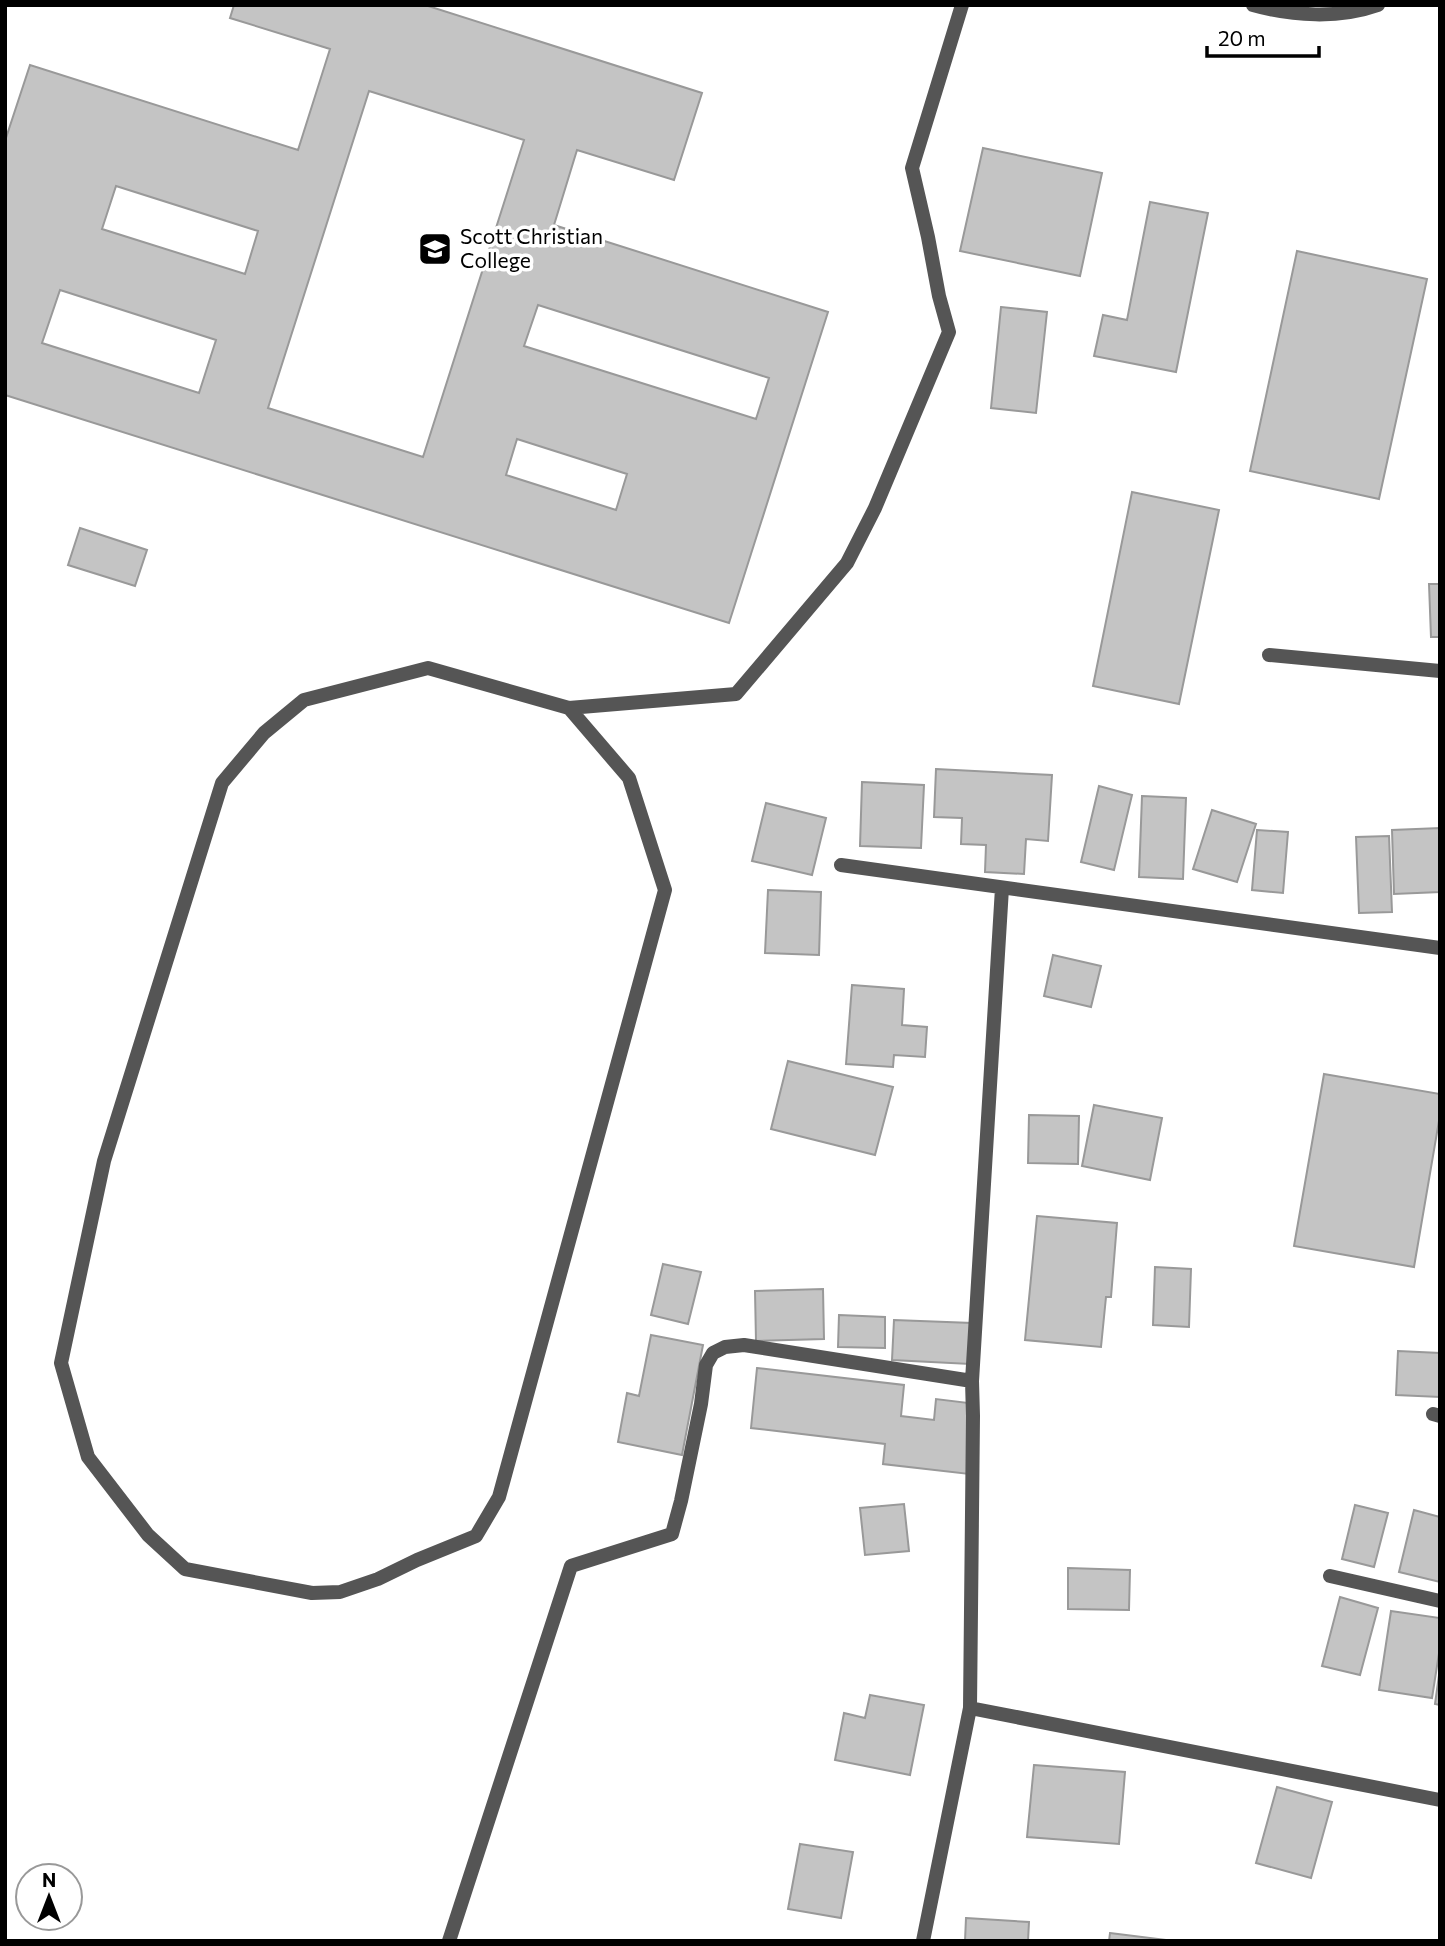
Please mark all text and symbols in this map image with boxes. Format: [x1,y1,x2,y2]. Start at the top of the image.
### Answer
scale bar [1207,14,1319,58]
text: 20 m [1218,25,1266,50]
place label: Scott Christian College [460,223,603,272]
school or university icon: Scott Christian College [416,230,454,268]
north arrow [14,1862,84,1932]
text: N [42,1868,56,1891]

